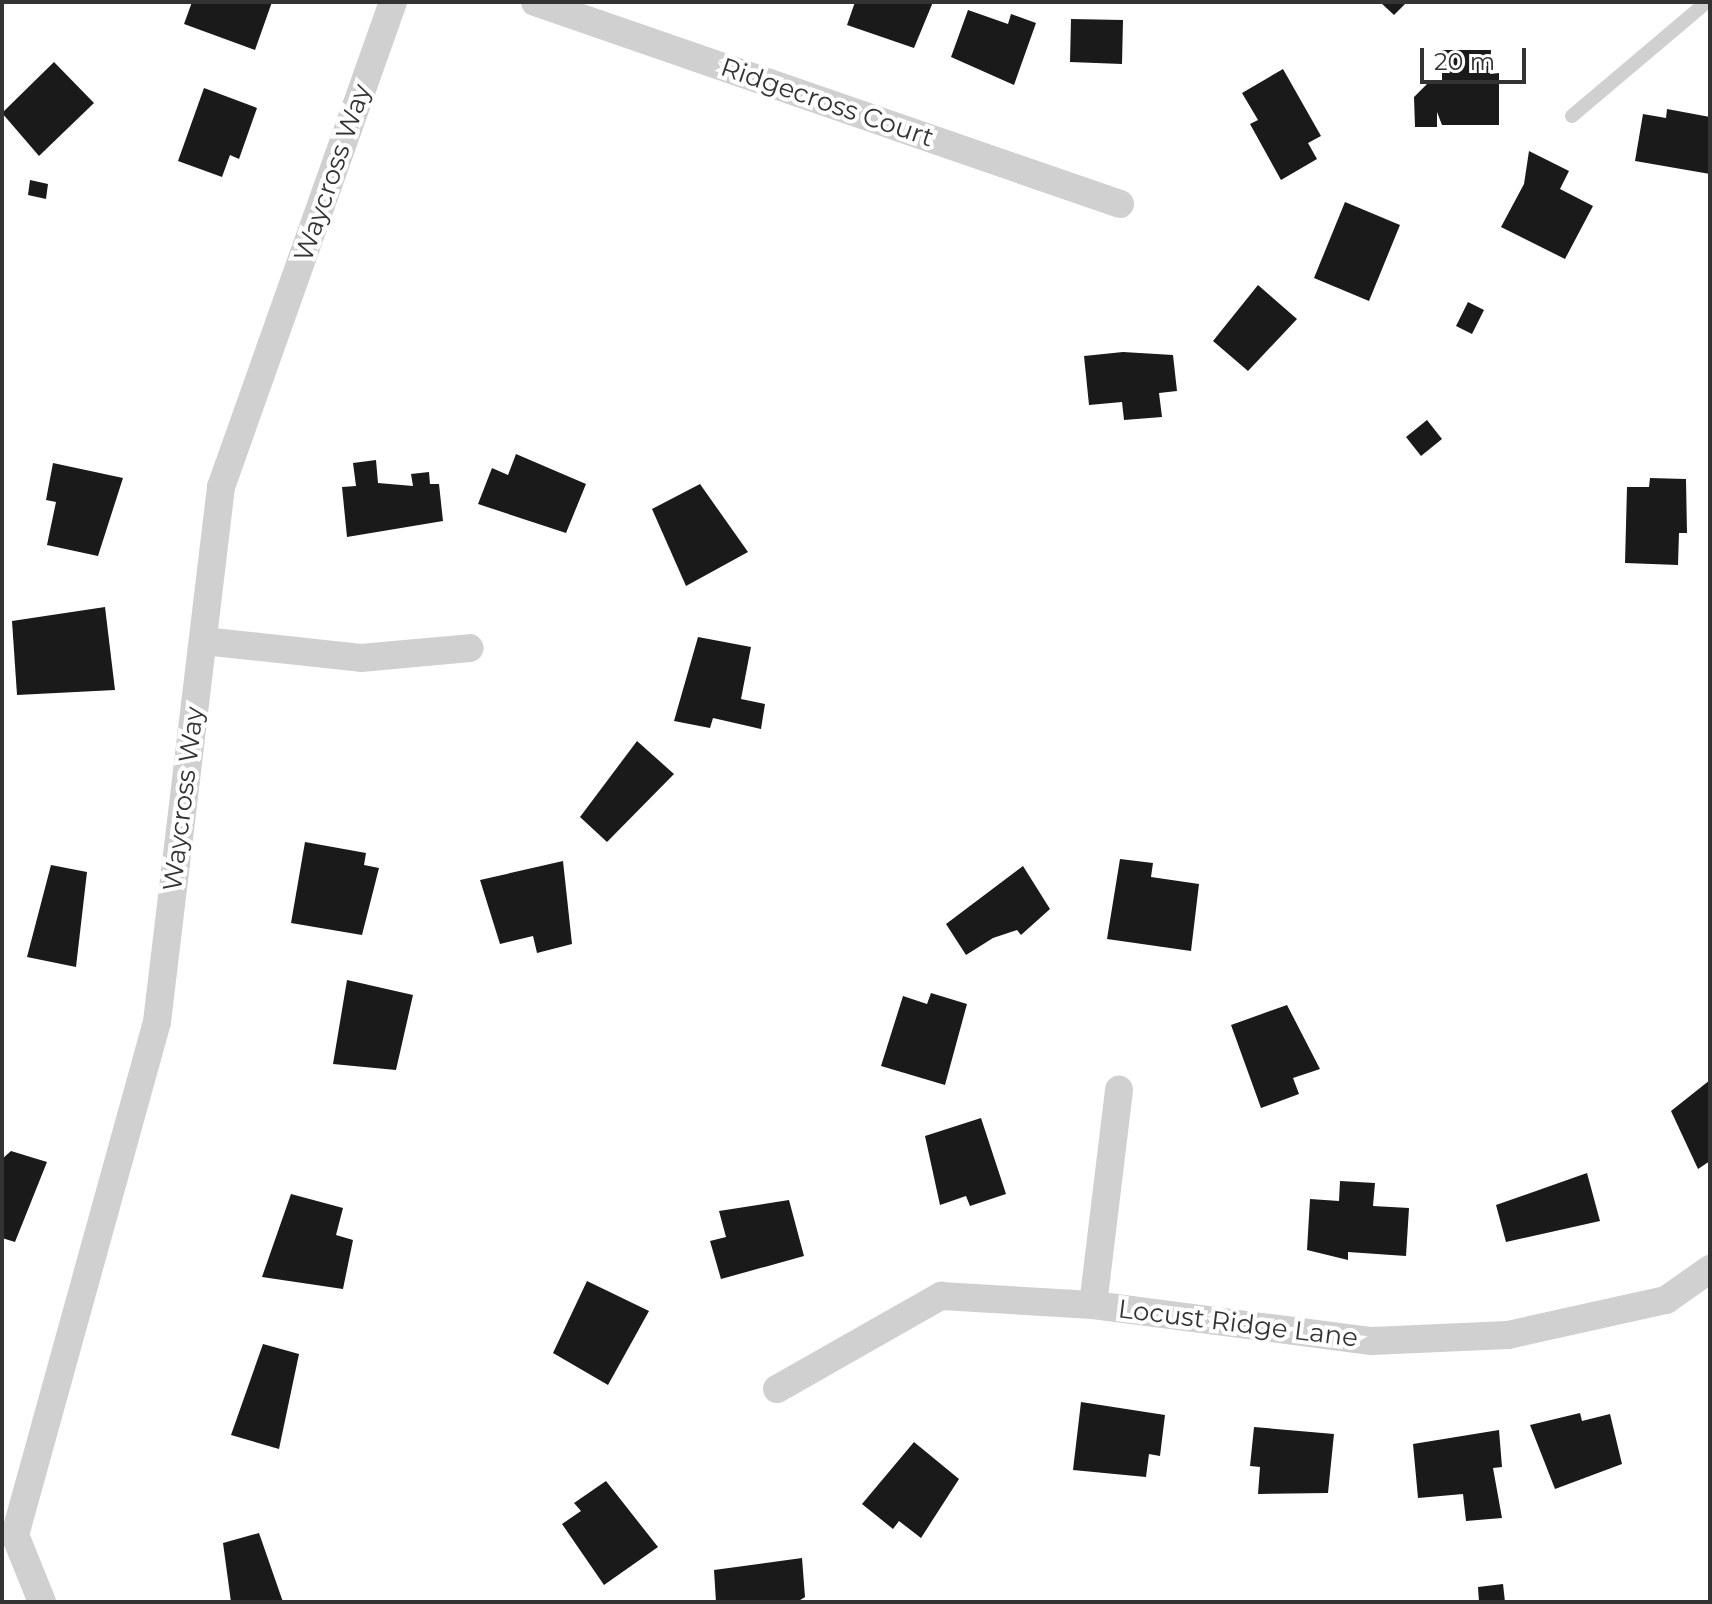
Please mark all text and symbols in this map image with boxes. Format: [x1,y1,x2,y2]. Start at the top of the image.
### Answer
scale bar [1424,32,1530,82]
text: 20 m [1434,47,1495,76]
street label: Ridgecross Court [716,52,938,154]
street label: Waycross Way [288,80,378,266]
street label: Waycross Way [157,705,211,893]
street label: Locust Ridge Lane [1116,1294,1360,1354]

